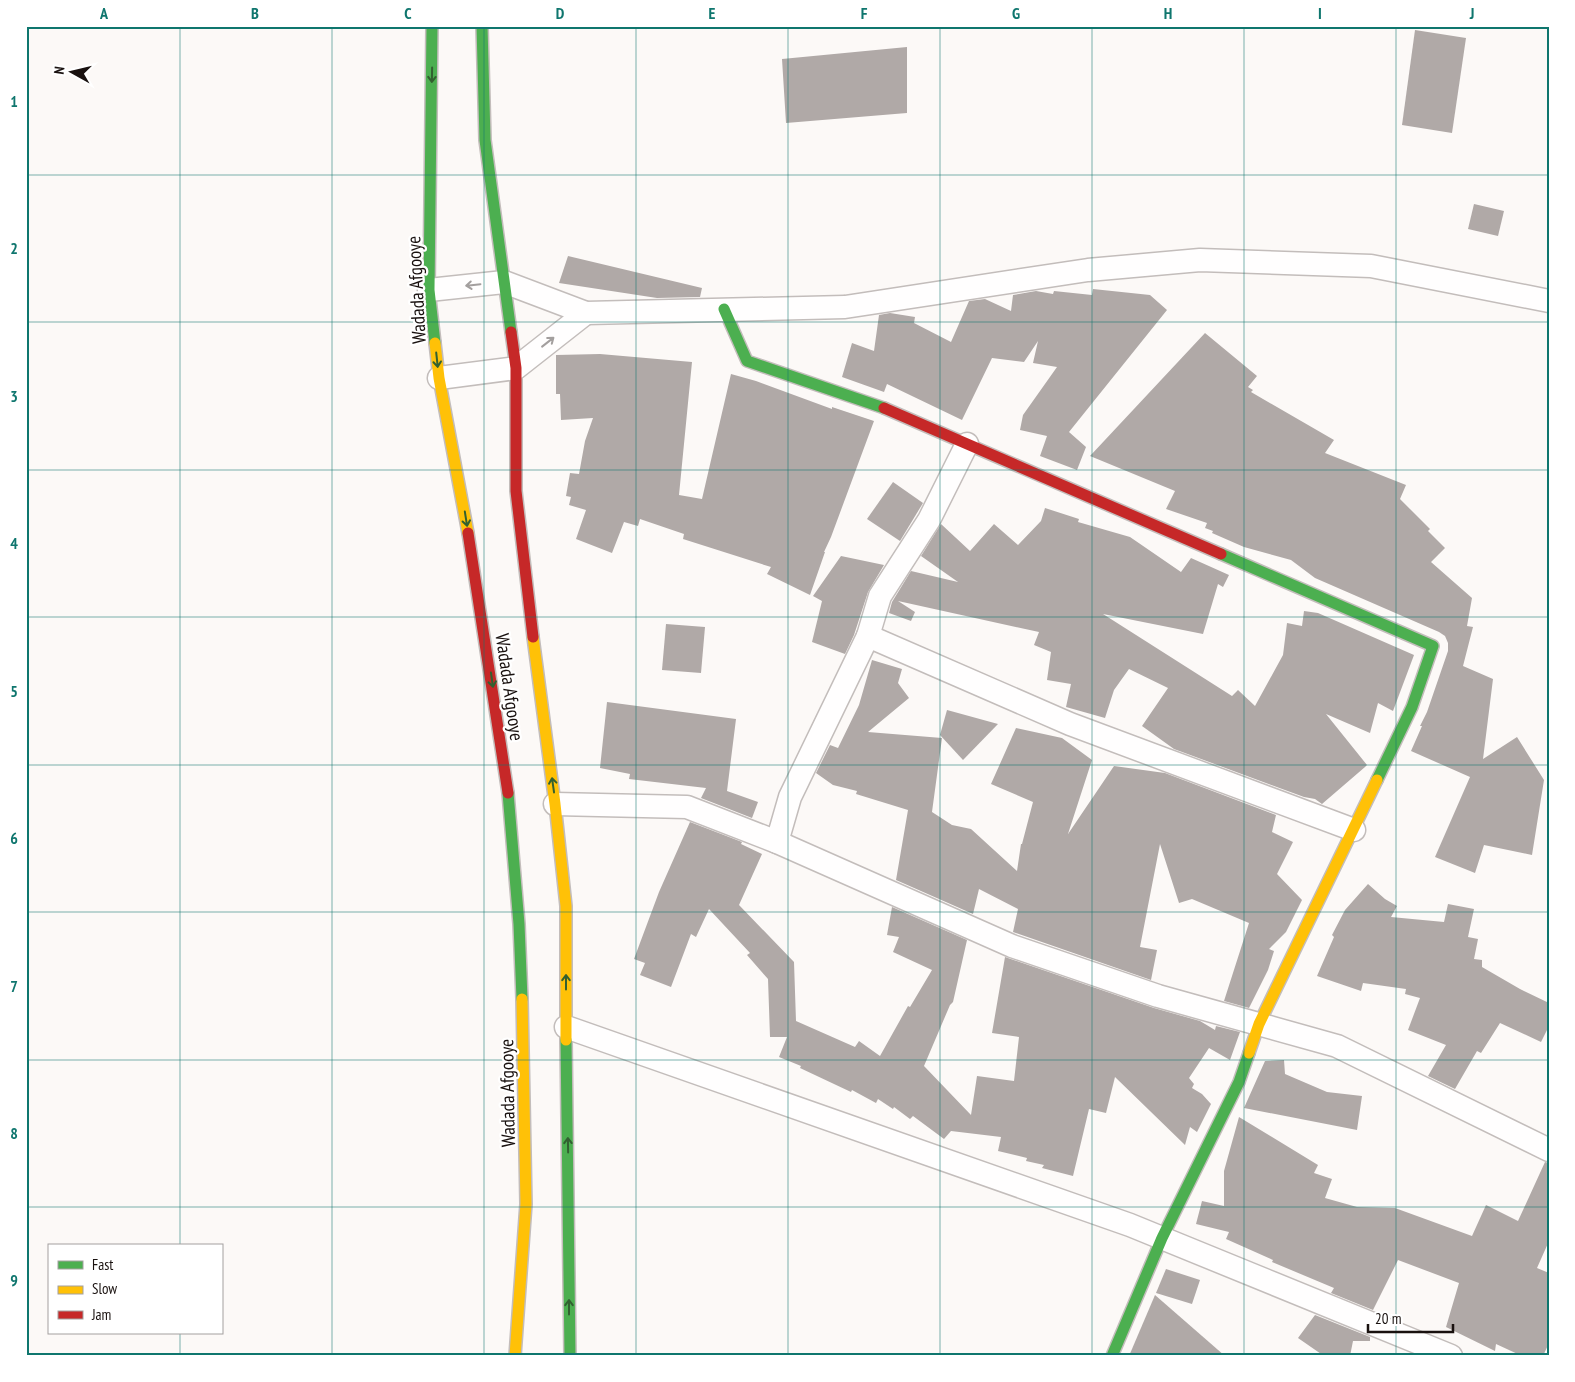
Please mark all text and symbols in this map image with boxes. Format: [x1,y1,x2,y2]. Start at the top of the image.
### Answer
text: A [99,3,109,23]
text: B [251,3,259,23]
text: C [404,3,412,23]
text: D [556,3,565,23]
text: E [709,3,716,23]
text: F [861,3,868,23]
text: G [1012,3,1020,23]
text: H [1164,3,1172,23]
text: I [1318,3,1322,23]
text: J [1469,3,1474,23]
north arrow [48,48,98,98]
text: N [50,65,69,75]
one-way arrow [427,67,436,83]
text: 1 [10,91,18,111]
street label: Wadada Afgooye [401,235,431,345]
text: 2 [10,238,18,258]
one-way arrow [465,280,481,290]
one-way arrow [541,337,554,348]
one-way arrow [432,351,442,367]
text: 3 [10,386,18,406]
one-way arrow [461,511,471,527]
text: 4 [10,533,18,553]
street label: Wadada Afgooye [491,632,529,742]
one-way arrow [487,671,497,687]
text: 5 [10,681,18,701]
one-way arrow [548,778,558,794]
text: 6 [10,828,18,848]
one-way arrow [561,974,571,990]
text: 7 [10,976,18,996]
street label: Wadada Afgooye [494,1039,520,1147]
text: 8 [10,1123,18,1143]
one-way arrow [563,1137,573,1153]
legend [48,1244,222,1334]
text: Fast [92,1255,113,1274]
text: 9 [10,1270,18,1290]
text: Slow [92,1279,117,1298]
one-way arrow [565,1299,574,1315]
scale bar [1368,1302,1452,1334]
text: Jam [91,1305,111,1324]
text: 20 m [1375,1309,1401,1328]

